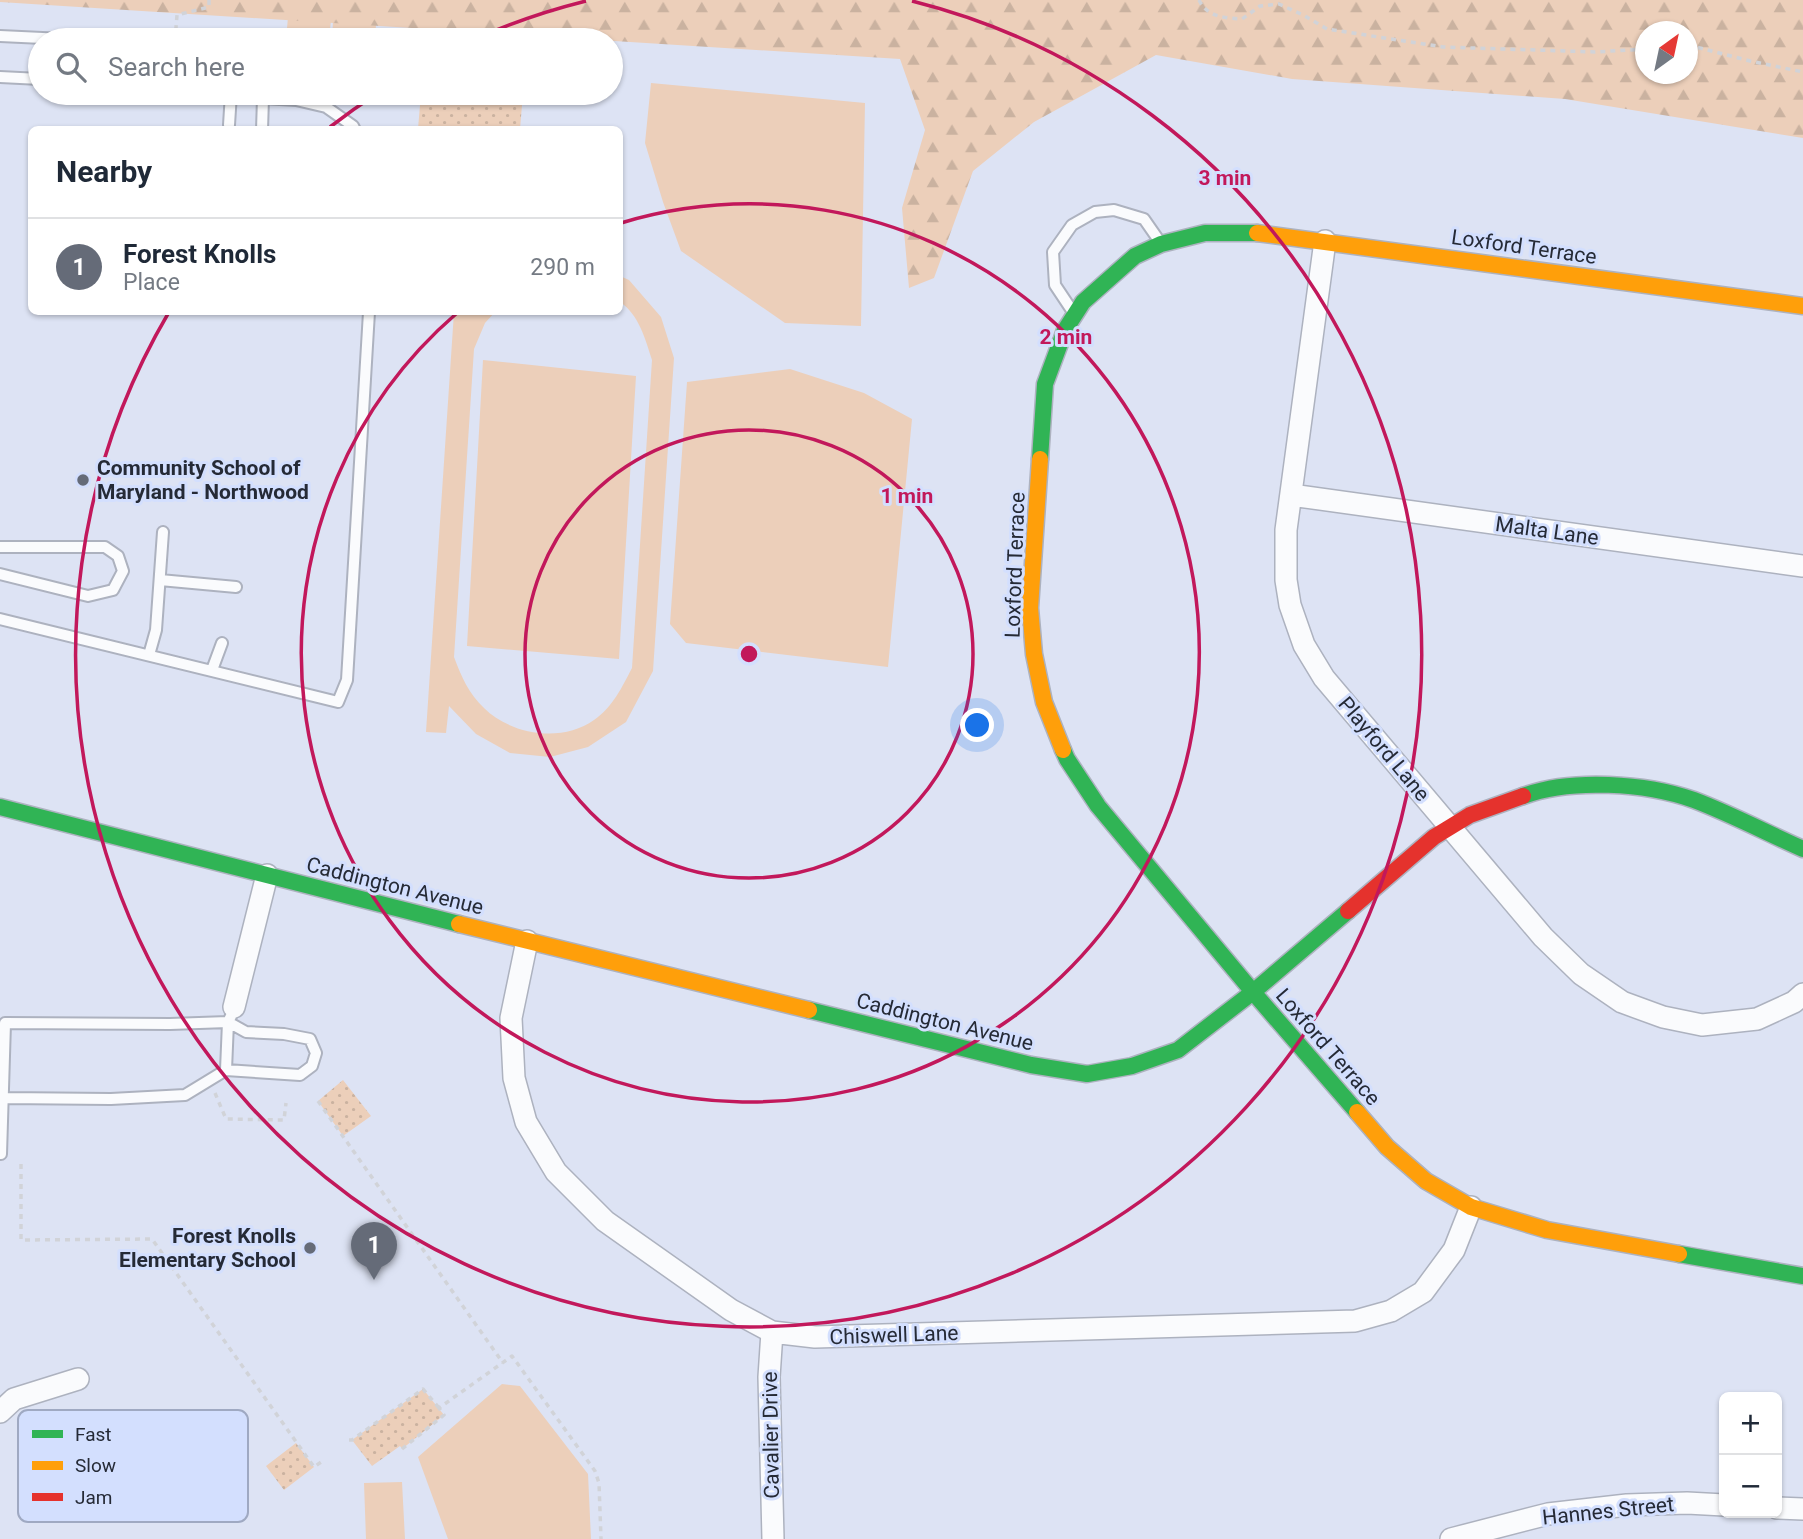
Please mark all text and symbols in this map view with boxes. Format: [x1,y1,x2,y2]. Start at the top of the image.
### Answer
north arrow [1635,21,1698,84]
search box [28,28,623,105]
icon: search [52,48,90,86]
text: Search here [108,52,245,82]
text: Nearby [56,154,152,189]
text: 3 min [1199,166,1251,190]
street label: Loxford Terrace [1450,225,1598,269]
text: Forest Knolls [123,239,276,269]
text: 1 [72,254,86,281]
text: 290 m [530,254,595,281]
text: Place [123,269,180,296]
text: 2 min [1040,325,1092,349]
place label: Community School of Maryland - Northwood [97,456,309,504]
marker: Community School of Maryland - Northwood [75,472,91,488]
text: 1 min [881,484,933,508]
street label: Loxford Terrace [1000,491,1030,639]
street label: Malta Lane [1494,512,1600,550]
centre of rings [737,642,761,666]
street label: Playford Lane [1334,692,1434,806]
your location [960,708,994,742]
street label: Caddington Avenue [304,852,486,920]
street label: Loxford Terrace [1271,984,1385,1110]
street label: Caddington Avenue [854,988,1036,1056]
pin: 1 [351,1222,397,1280]
place label: Forest Knolls Elementary School [119,1224,296,1272]
marker: Forest Knolls Elementary School [302,1240,318,1256]
street label: Chiswell Lane [829,1321,959,1349]
street label: Cavalier Drive [758,1371,784,1499]
map controls [1719,1392,1782,1518]
button: + [1719,1392,1782,1455]
legend [18,1410,248,1522]
text: Fast [75,1423,112,1446]
text: Slow [75,1454,116,1477]
button: − [1719,1455,1782,1518]
text: Jam [75,1486,112,1509]
street label: Hannes Street [1541,1492,1675,1530]

